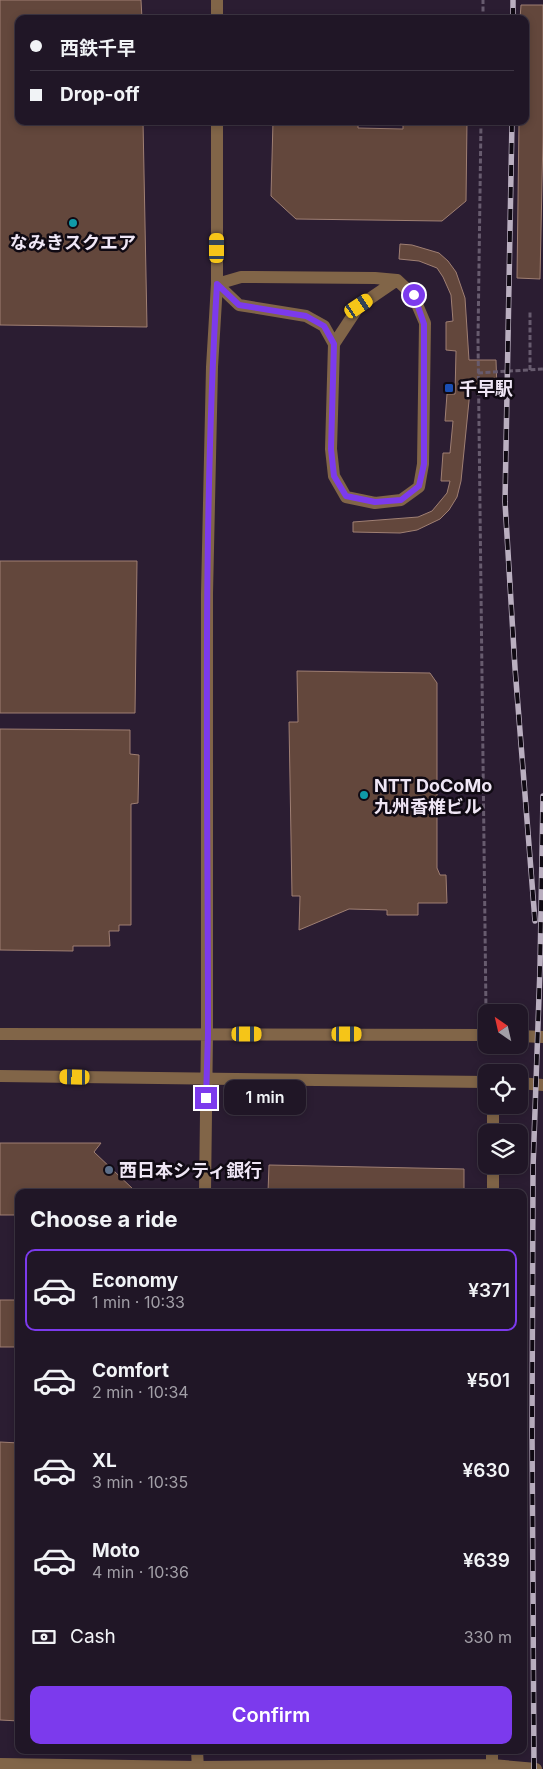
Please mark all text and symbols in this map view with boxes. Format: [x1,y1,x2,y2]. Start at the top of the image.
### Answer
text: 西鉄千早 [60,37,136,60]
text: Drop-off [60,83,140,106]
marker: なみきスクエア [67,217,79,229]
place label: なみきスクエア [10,232,136,253]
car [209,233,224,263]
route start [403,284,425,306]
car [342,291,375,321]
place label: 千早駅 [459,378,513,399]
marker: 千早駅 [443,382,455,394]
place label: NTT DoCoMo 九州香椎ビル [374,775,492,817]
marker: NTT DoCoMo 九州香椎ビル [358,789,370,801]
north arrow [478,1004,528,1054]
map controls [478,1004,528,1174]
car [232,1027,262,1042]
car [332,1027,362,1042]
button: locate [478,1064,528,1114]
car [59,1069,90,1085]
callout: 1 min [224,1080,306,1116]
route end [195,1087,217,1109]
text: 1 min [245,1087,285,1107]
button: layers [478,1124,528,1174]
place label: 西日本シティ銀行 [119,1160,262,1181]
marker: 西日本シティ銀行 [103,1164,115,1176]
text: Choose a ride [30,1206,178,1232]
icon: car [32,1268,77,1313]
text: Economy [92,1269,178,1292]
text: ¥371 [468,1279,510,1302]
text: 1 min · 10:33 [92,1292,185,1312]
icon: car [32,1358,77,1403]
text: Comfort [92,1359,169,1382]
text: ¥501 [467,1369,510,1392]
text: 2 min · 10:34 [92,1382,189,1402]
icon: car [32,1448,77,1493]
text: XL [92,1449,117,1472]
text: ¥630 [463,1459,510,1482]
text: 3 min · 10:35 [92,1472,188,1492]
icon: car [32,1538,77,1583]
text: Moto [92,1539,140,1562]
text: ¥639 [463,1549,510,1572]
text: 4 min · 10:36 [92,1562,189,1582]
icon: cash [30,1623,58,1651]
text: Cash [70,1625,116,1648]
text: 330 m [464,1627,512,1647]
button: Confirm [30,1686,512,1744]

